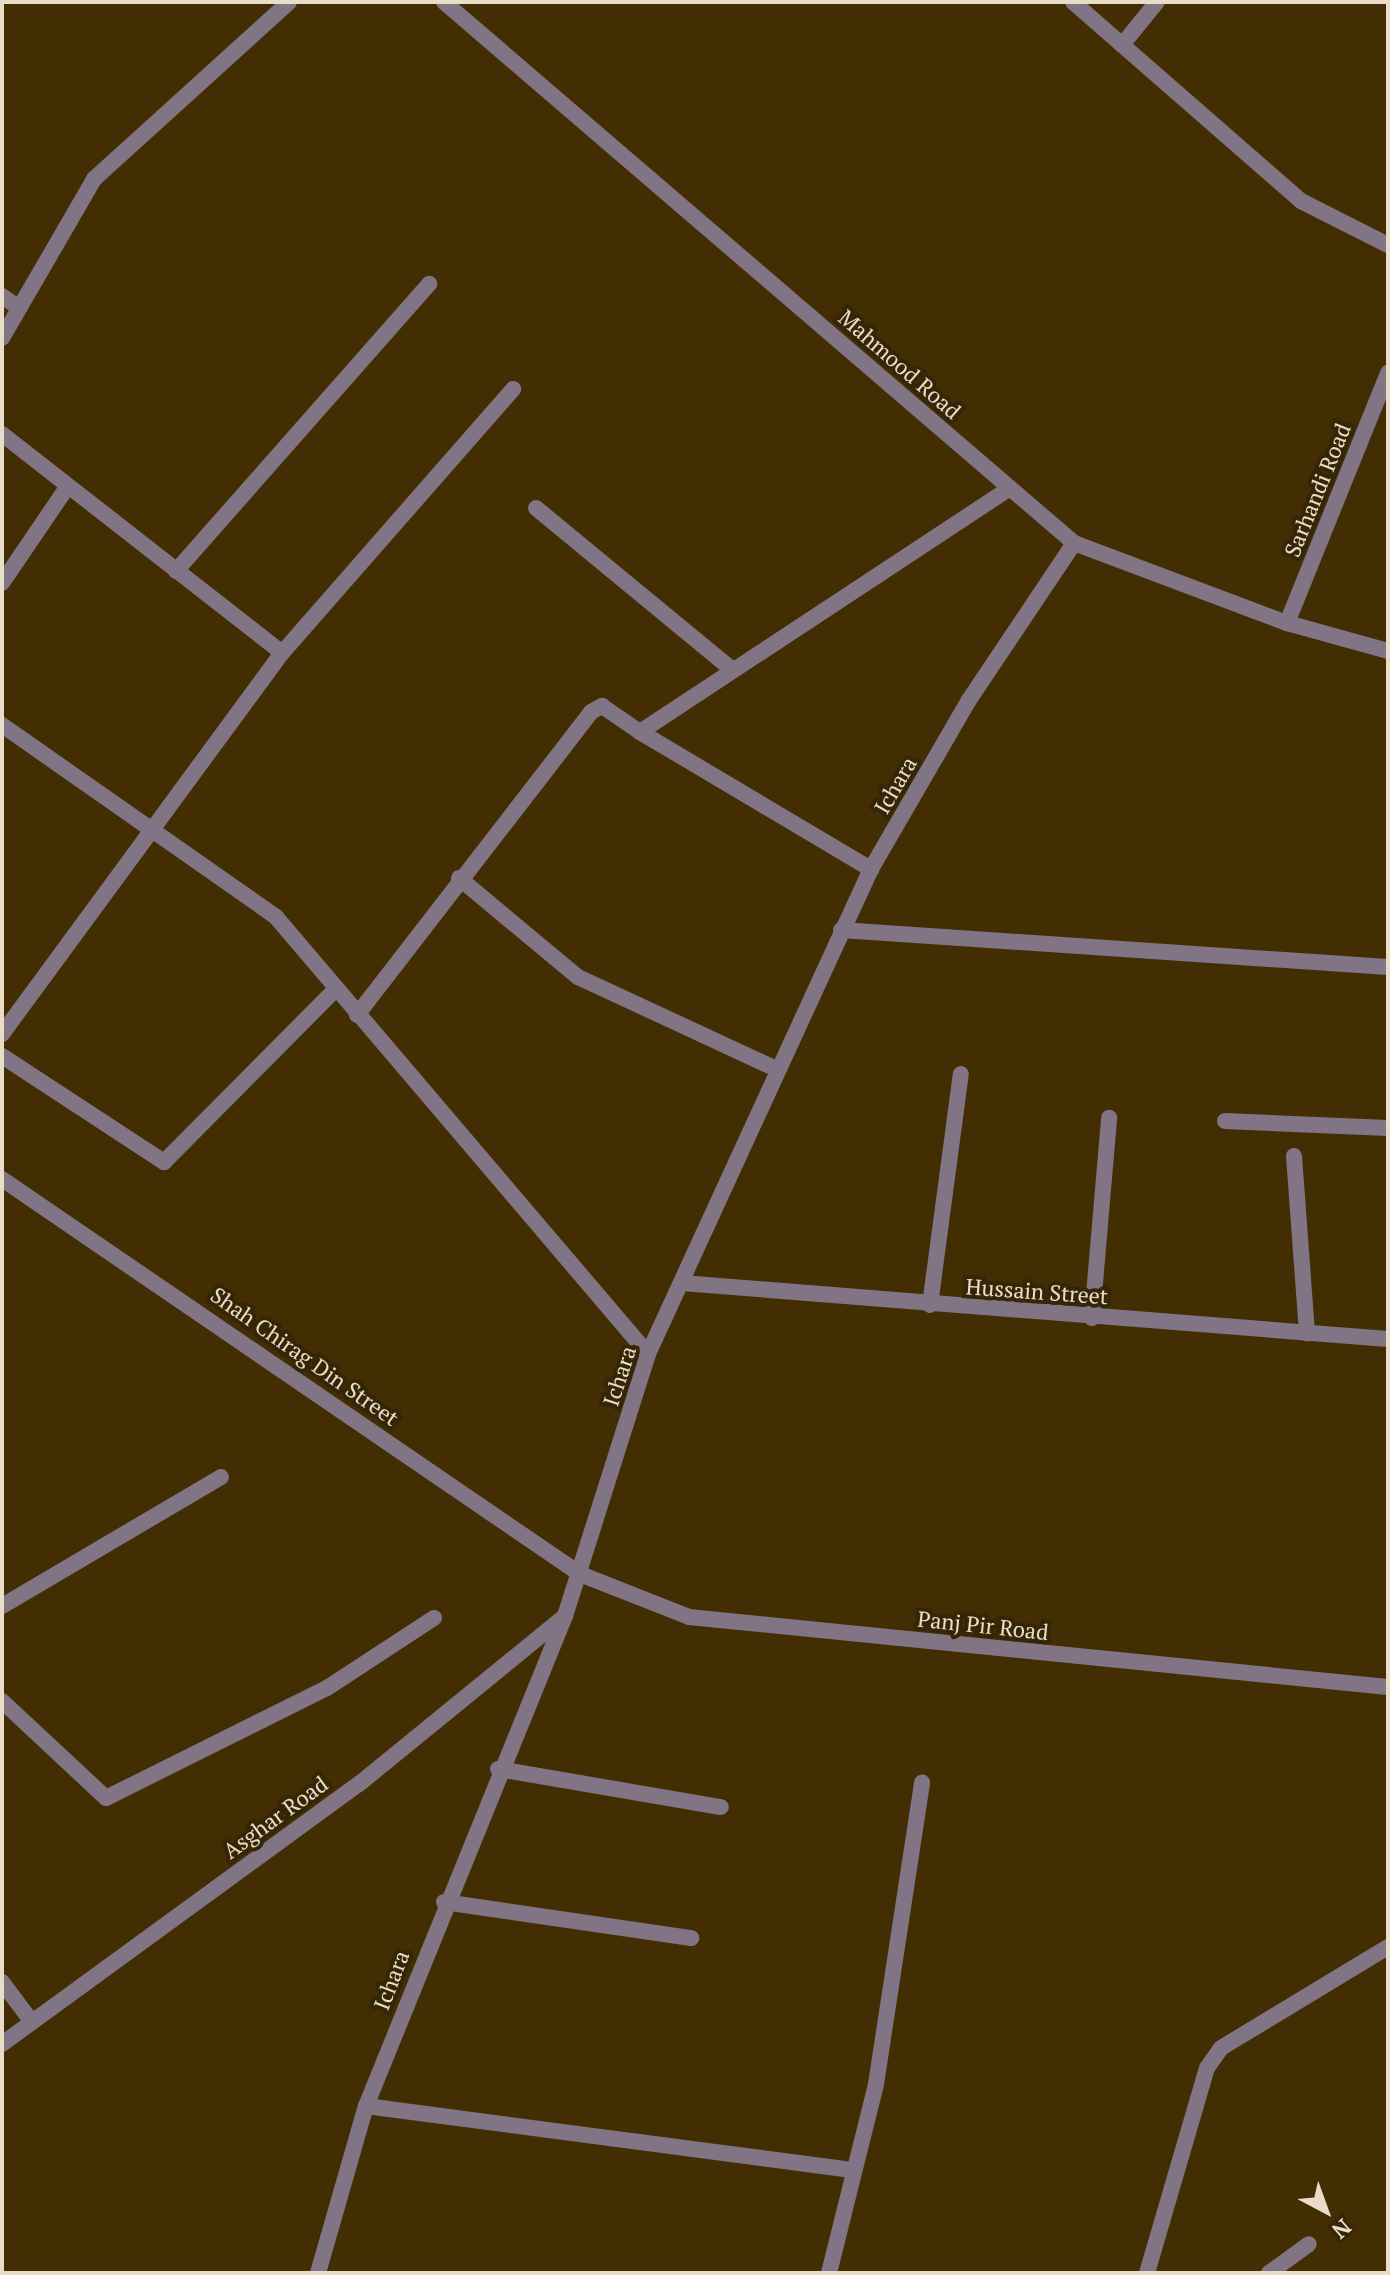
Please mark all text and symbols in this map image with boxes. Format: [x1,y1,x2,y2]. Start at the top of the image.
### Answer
street label: Mahmood Road [834,304,966,424]
street label: Sarhandi Road [1278,419,1356,561]
street label: Ichara [868,752,922,818]
street label: Hussain Street [965,1273,1109,1309]
street label: Shah Chirag Din Street [206,1281,404,1431]
street label: Ichara [597,1343,641,1409]
street label: Panj Pir Road [916,1605,1050,1645]
street label: Asghar Road [217,1770,333,1864]
street label: Ichara [368,1947,414,2013]
north arrow [1286,2171,1366,2251]
text: N [1326,2213,1358,2246]

